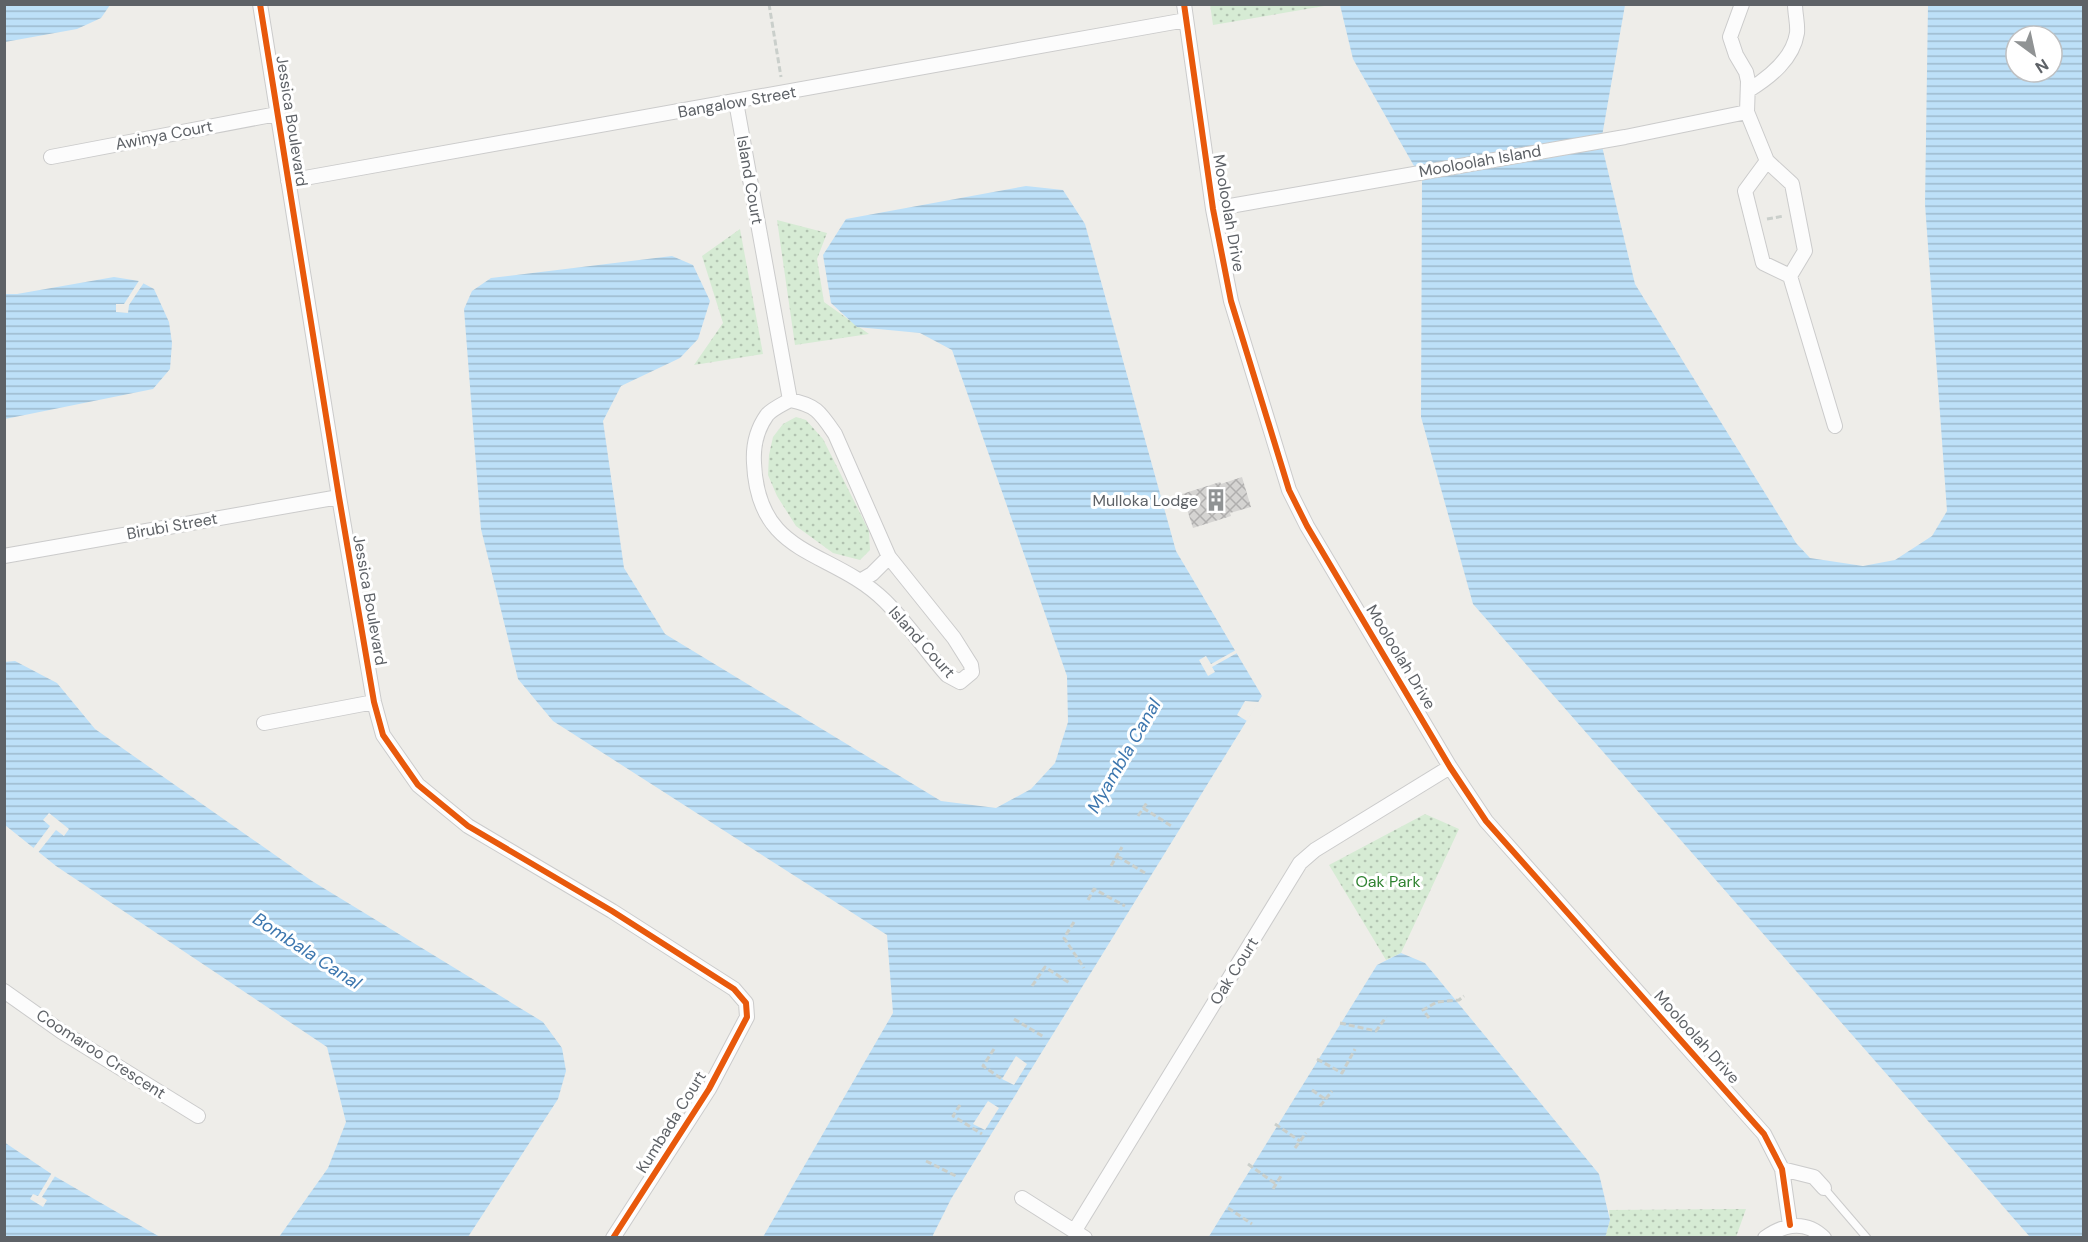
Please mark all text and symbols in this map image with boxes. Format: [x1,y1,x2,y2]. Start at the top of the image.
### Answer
north arrow [2004,24,2064,84]
street label: Jessica Boulevard [271,54,313,188]
text: N [2031,54,2053,78]
street label: Bangalow Street [676,81,798,123]
street label: Awinya Court [114,115,214,155]
street label: Island Court [732,134,768,226]
street label: Mooloolah Island [1417,140,1543,182]
street label: Mooloolah Drive [1208,153,1250,273]
building icon: Mulloka Lodge [1203,487,1229,513]
place label: Mulloka Lodge [1092,490,1198,511]
street label: Birubi Street [125,508,219,544]
street label: Jessica Boulevard [348,533,392,667]
street label: Mooloolah Drive [1361,601,1441,713]
street label: Island Court [884,602,960,682]
water label: Myambla Canal [1082,694,1167,817]
park label: Oak Park [1355,871,1421,892]
water label: Bombala Canal [248,907,367,996]
street label: Oak Court [1205,933,1263,1009]
street label: Mooloolah Drive [1650,986,1744,1088]
street label: Coomaroo Crescent [32,1004,170,1104]
street label: Kumbada Court [631,1067,711,1177]

